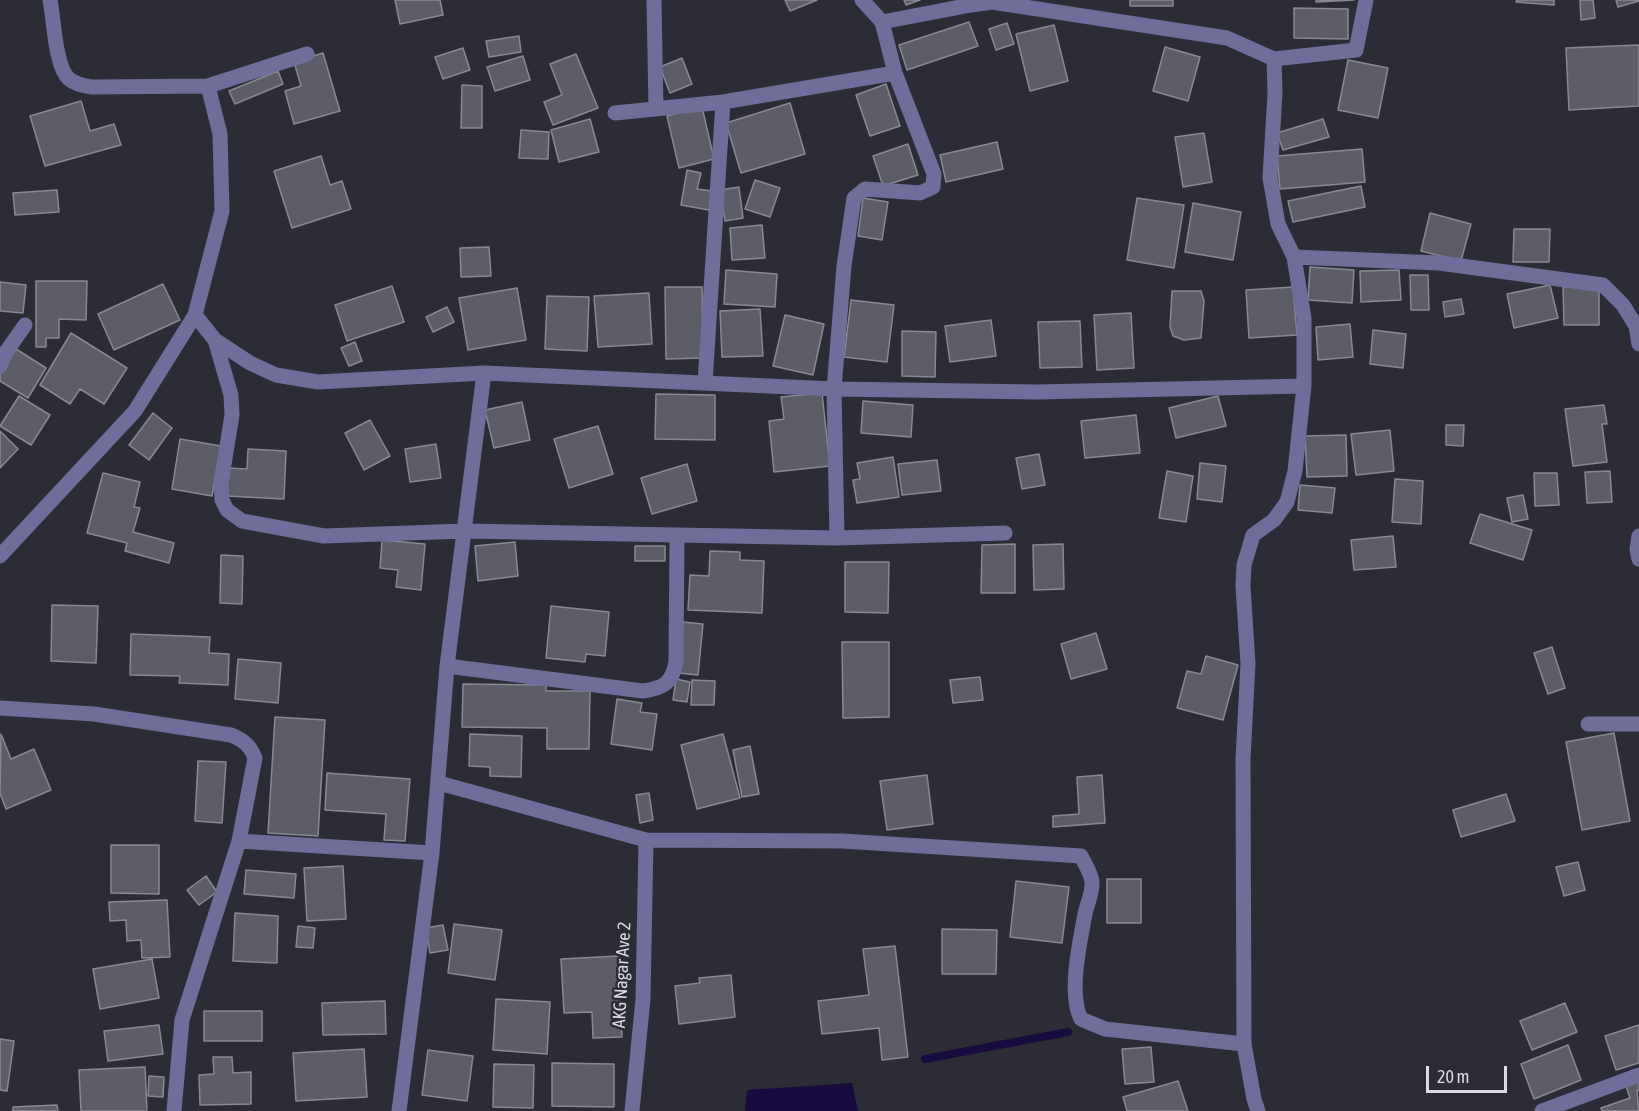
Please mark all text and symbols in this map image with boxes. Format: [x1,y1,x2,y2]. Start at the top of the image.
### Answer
street label: AKG Nagar Ave 2 [608,921,636,1029]
scale bar [1429,1054,1510,1092]
text: 20 m [1437,1066,1469,1087]

